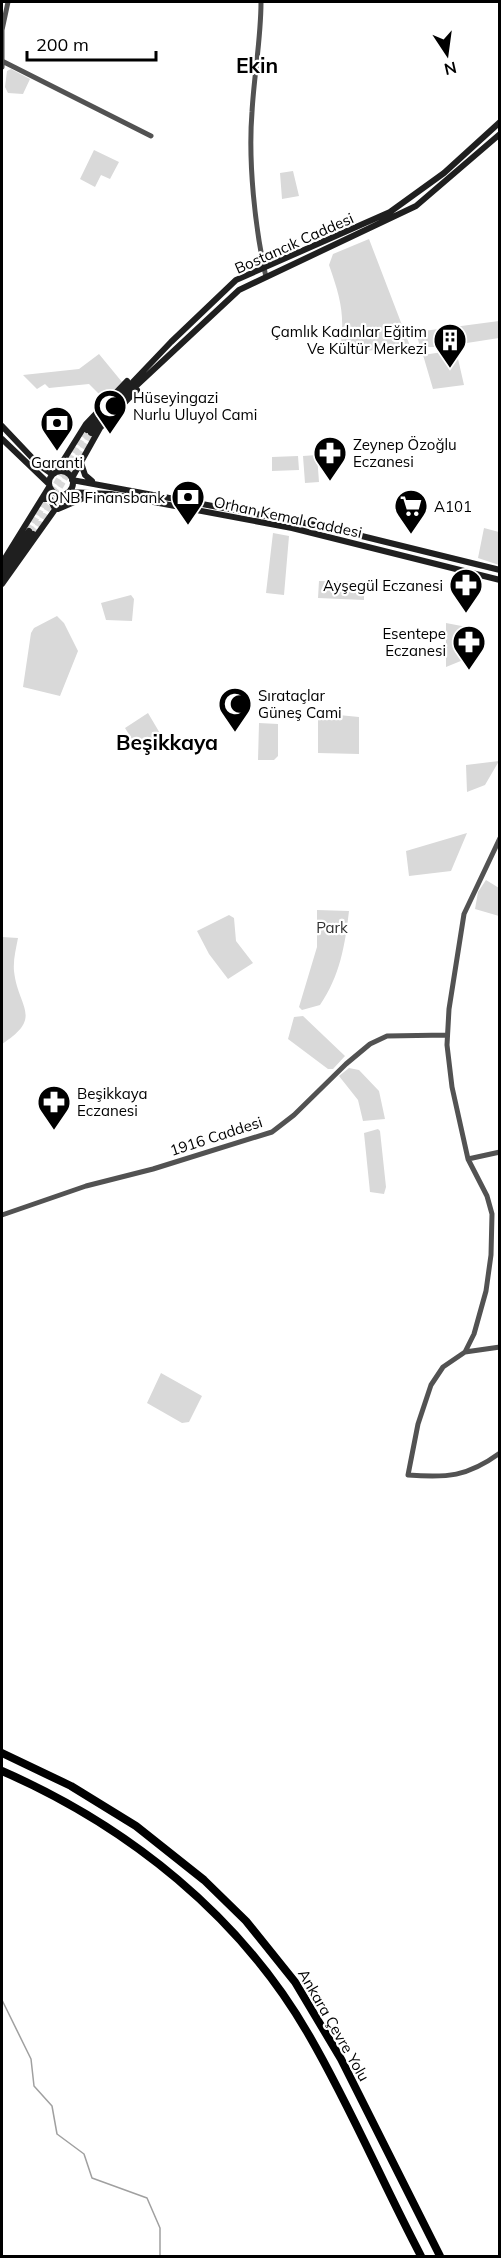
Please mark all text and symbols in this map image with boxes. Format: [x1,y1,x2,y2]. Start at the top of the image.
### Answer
scale bar [27,24,156,62]
north arrow [417,24,477,84]
text: 200 m [36,33,89,56]
district label: Ekin [236,52,278,78]
text: N [442,58,459,80]
street label: Bostancık Caddesi [232,208,356,278]
place label: Çamlık Kadınlar Eğitim Ve Kültür Merkezi [271,322,427,358]
building icon: Çamlık Kadınlar Eğitim Ve Kültür Merkezi [432,322,468,369]
mosque icon: Hüseyingazi Nurlu Uluyol Cami [92,388,128,435]
place label: Hüseyingazi Nurlu Uluyol Cami [133,388,257,424]
bank icon: Garanti [39,405,75,452]
pharmacy icon: Zeynep Özoğlu Eczanesi [312,435,348,482]
place label: Zeynep Özoğlu Eczanesi [353,435,457,471]
place label: Garanti [31,453,83,472]
bank icon: QNB Finansbank [170,479,206,526]
place label: QNB Finansbank [48,488,165,507]
supermarket icon: A101 [393,488,429,535]
street label: Orhan Kemal Caddesi [212,492,364,542]
place label: A101 [434,497,472,516]
pharmacy icon: Ayşegül Eczanesi [448,567,484,614]
place label: Ayşegül Eczanesi [323,576,443,595]
place label: Esentepe Eczanesi [382,624,446,660]
pharmacy icon: Esentepe Eczanesi [451,624,487,671]
mosque icon: Sırataçlar Güneş Cami [217,686,253,733]
place label: Sırataçlar Güneş Cami [258,686,342,722]
district label: Beşikkaya [116,729,218,755]
park label: Park [316,918,348,937]
pharmacy icon: Beşikkaya Eczanesi [36,1084,72,1131]
place label: Beşikkaya Eczanesi [77,1084,148,1120]
street label: 1916 Caddesi [167,1112,265,1160]
street label: Ankara Çevre Yolu [294,1965,374,2085]

